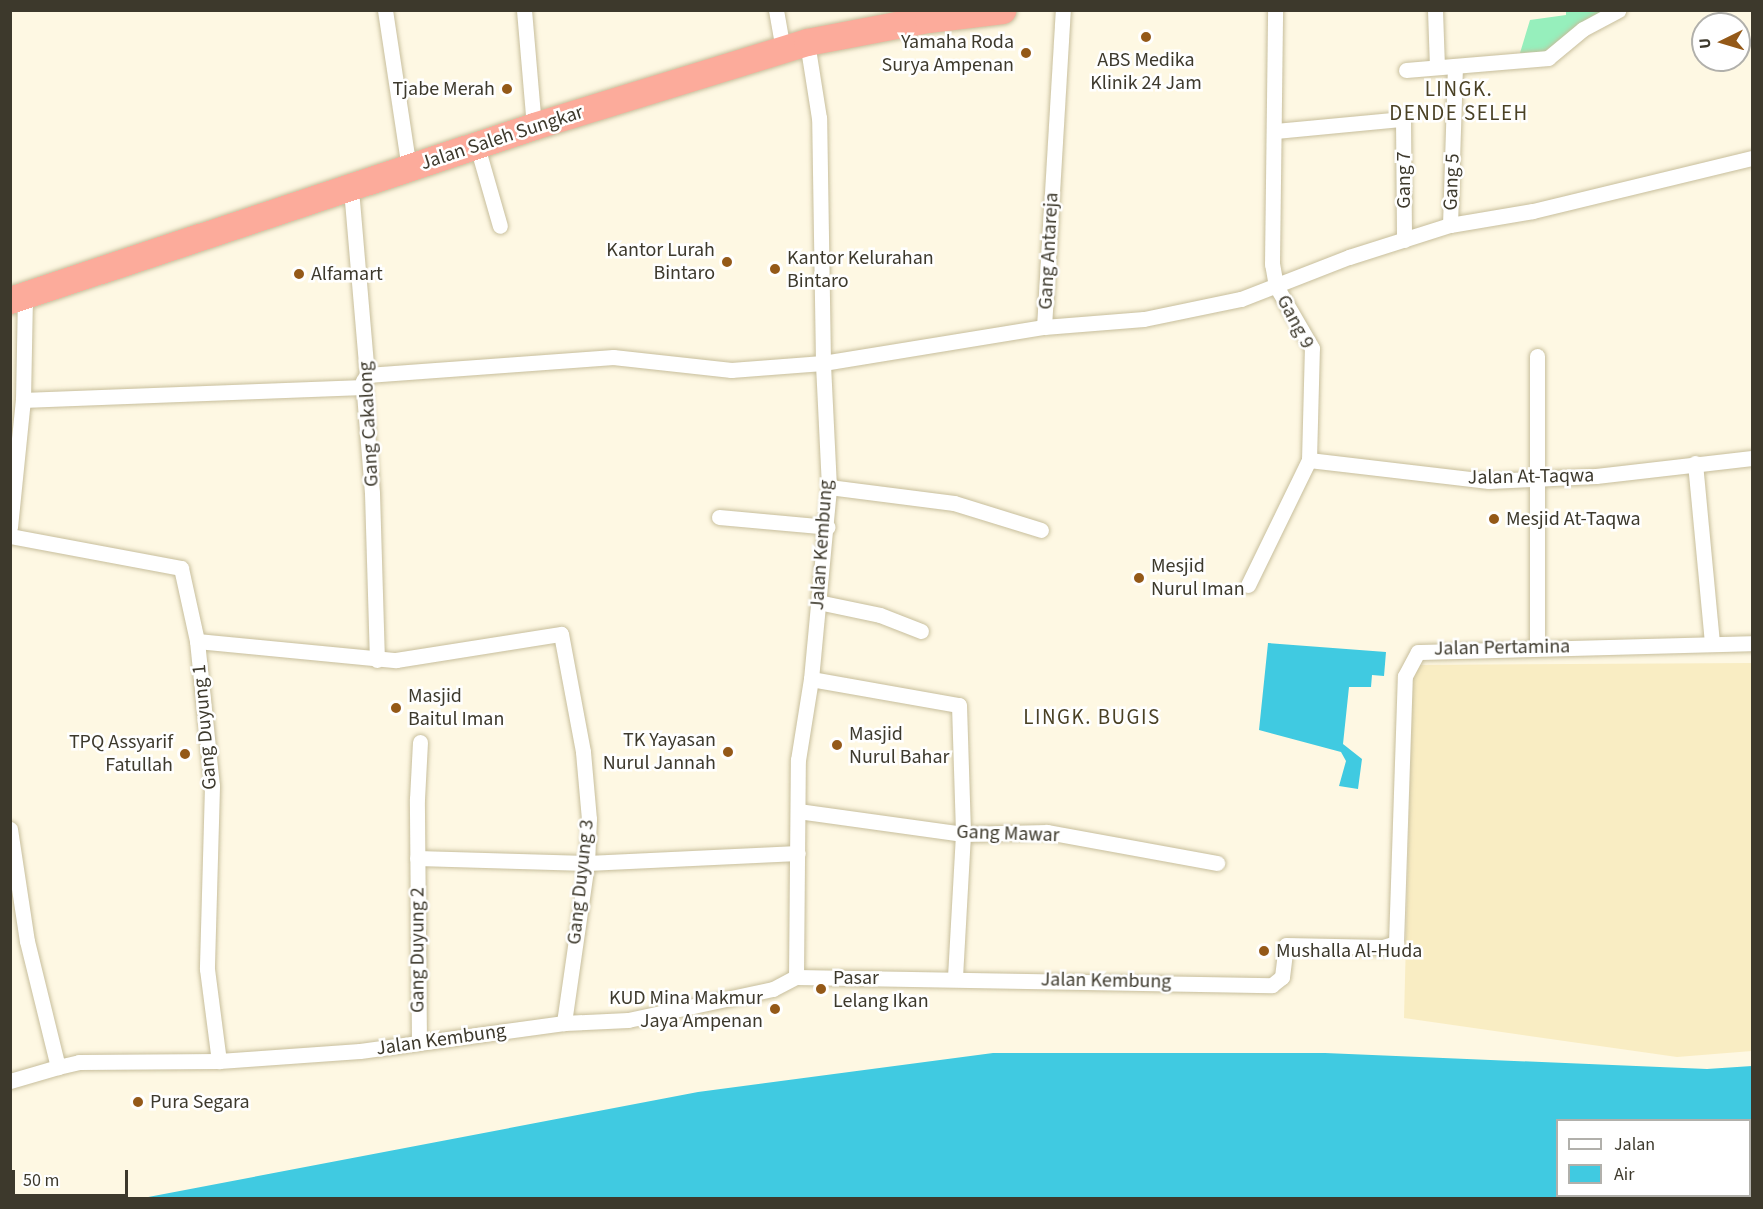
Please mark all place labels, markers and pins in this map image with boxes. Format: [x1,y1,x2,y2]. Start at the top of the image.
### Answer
marker: ABS Medika Klinik 24 Jam [1137,28,1155,46]
place label: Yamaha Roda Surya Ampenan [882,30,1014,77]
marker: Yamaha Roda Surya Ampenan [1019,46,1033,60]
place label: ABS Medika Klinik 24 Jam [1090,48,1202,95]
place label: Tjabe Merah [392,77,495,101]
marker: Tjabe Merah [500,82,514,96]
place label: Kantor Lurah Bintaro [606,238,715,285]
place label: Kantor Kelurahan Bintaro [787,246,934,293]
marker: Kantor Lurah Bintaro [720,255,734,269]
place label: Alfamart [311,262,383,286]
marker: Kantor Kelurahan Bintaro [768,262,782,276]
marker: Alfamart [292,267,306,281]
place label: Mesjid At-Taqwa [1506,507,1641,531]
marker: Mesjid At-Taqwa [1487,512,1501,526]
place label: Mesjid Nurul Iman [1151,554,1245,601]
marker: Mesjid Nurul Iman [1132,571,1146,585]
place label: Masjid Baitul Iman [408,684,504,731]
marker: Masjid Baitul Iman [389,701,403,715]
place label: Masjid Nurul Bahar [849,722,949,769]
place label: TK Yayasan Nurul Jannah [603,728,716,775]
place label: TPQ Assyarif Fatullah [69,730,173,777]
marker: Masjid Nurul Bahar [830,738,844,752]
marker: TK Yayasan Nurul Jannah [721,745,735,759]
marker: TPQ Assyarif Fatullah [178,747,192,761]
place label: Mushalla Al-Huda [1276,939,1422,963]
marker: Mushalla Al-Huda [1257,944,1271,958]
place label: Pasar Lelang Ikan [833,966,929,1013]
marker: Pasar Lelang Ikan [814,982,828,996]
place label: KUD Mina Makmur Jaya Ampenan [609,986,763,1033]
marker: KUD Mina Makmur Jaya Ampenan [768,1002,782,1016]
place label: Pura Segara [150,1090,250,1114]
marker: Pura Segara [131,1095,145,1109]

